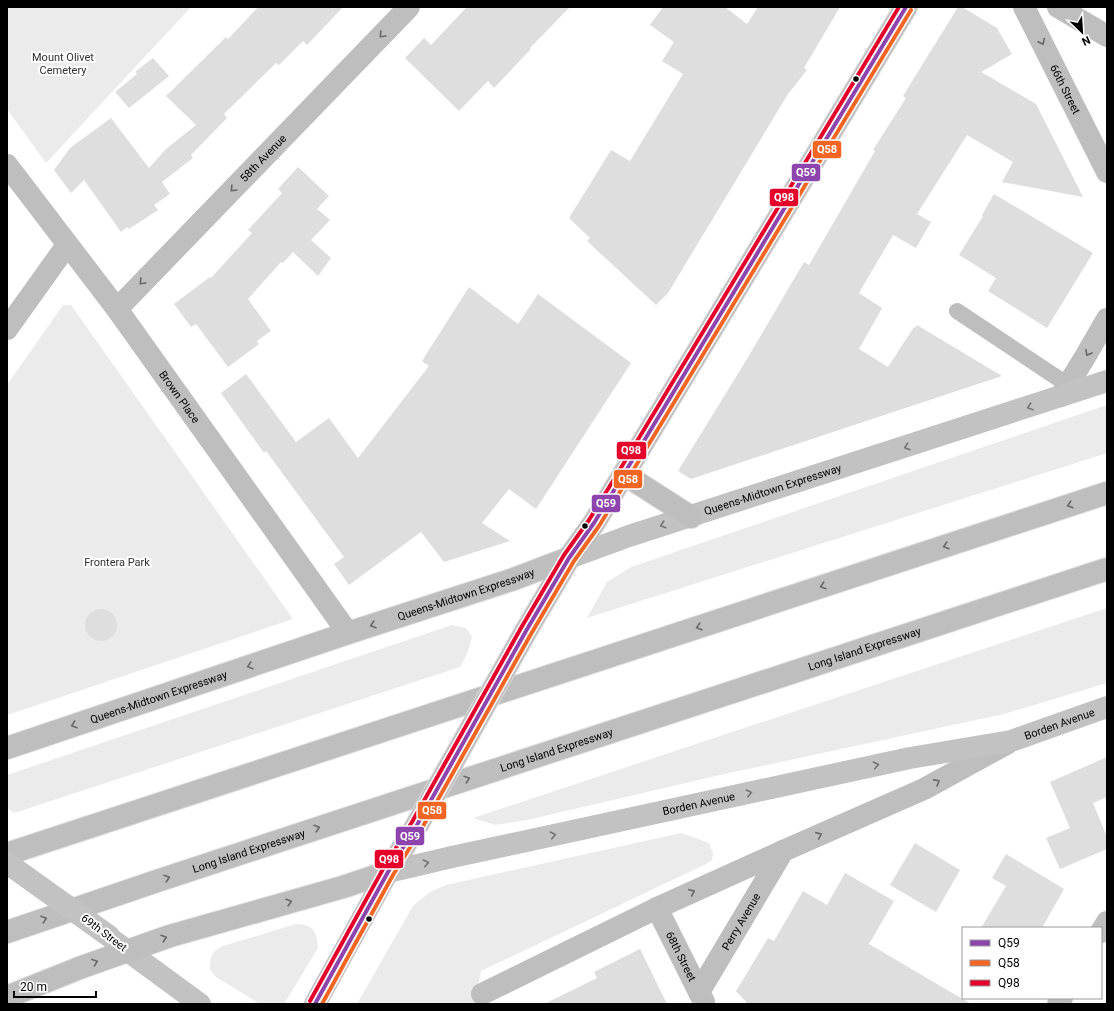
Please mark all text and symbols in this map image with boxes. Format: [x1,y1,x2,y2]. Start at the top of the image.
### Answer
north arrow [1062,12,1102,52]
one-way arrow [379,30,387,38]
text: N [1080,33,1092,48]
one-way arrow [1037,38,1045,45]
park label: Mount Olivet Cemetery [32,51,94,77]
street label: 66th Street [1047,62,1083,117]
unlabelled marker [851,74,861,84]
street label: 58th Avenue [237,132,289,184]
line badge: Q58 [812,140,842,159]
text: Q58 [817,143,837,156]
line badge: Q59 [791,163,821,182]
text: Q59 [796,166,816,179]
one-way arrow [231,184,238,191]
line badge: Q98 [769,188,799,207]
text: Q98 [774,191,794,204]
one-way arrow [140,277,147,285]
one-way arrow [1086,349,1093,356]
street label: Brown Place [157,368,203,426]
one-way arrow [1027,402,1034,410]
line badge: Q98 [616,441,647,460]
one-way arrow [903,442,910,451]
text: Q98 [621,444,641,457]
street label: Queens-Midtown Expressway [702,461,844,518]
line badge: Q58 [613,469,643,489]
text: Q58 [618,473,638,486]
line badge: Q59 [591,494,621,513]
text: Q59 [596,497,616,510]
one-way arrow [1067,500,1074,509]
unlabelled marker [580,521,590,531]
one-way arrow [660,521,667,529]
one-way arrow [943,541,950,549]
park label: Frontera Park [84,556,150,569]
street label: Queens-Midtown Expressway [396,565,537,623]
one-way arrow [820,581,827,590]
one-way arrow [370,620,377,629]
one-way arrow [696,622,703,630]
street label: Long Island Expressway [806,624,923,673]
one-way arrow [246,661,253,670]
street label: Queens-Midtown Expressway [88,667,230,726]
street label: Borden Avenue [1023,705,1097,742]
one-way arrow [70,721,77,729]
street label: Long Island Expressway [499,725,615,774]
one-way arrow [872,762,879,770]
one-way arrow [464,775,471,784]
one-way arrow [933,779,940,787]
street label: Borden Avenue [661,789,736,818]
one-way arrow [745,789,752,797]
line badge: Q58 [417,801,447,820]
text: Q58 [422,804,442,817]
one-way arrow [313,825,320,833]
street label: Long Island Expressway [191,826,307,875]
line badge: Q59 [395,826,425,846]
text: Q59 [400,830,420,843]
one-way arrow [550,832,556,840]
one-way arrow [814,832,822,840]
line badge: Q98 [374,849,404,869]
text: Q98 [379,853,399,866]
one-way arrow [422,859,429,868]
one-way arrow [163,874,170,883]
one-way arrow [688,889,696,897]
street label: Perry Avenue [719,890,763,952]
one-way arrow [285,898,292,907]
street label: 69th Street [79,912,130,955]
unlabelled marker [364,914,374,924]
one-way arrow [40,915,47,924]
legend [962,927,1102,999]
street label: 68th Street [663,929,699,984]
one-way arrow [160,935,167,943]
text: Q59 [998,936,1020,950]
text: Q58 [998,956,1020,970]
one-way arrow [92,959,99,967]
scale bar [14,973,96,999]
text: Q98 [998,976,1020,990]
text: 20 m [20,980,47,994]

